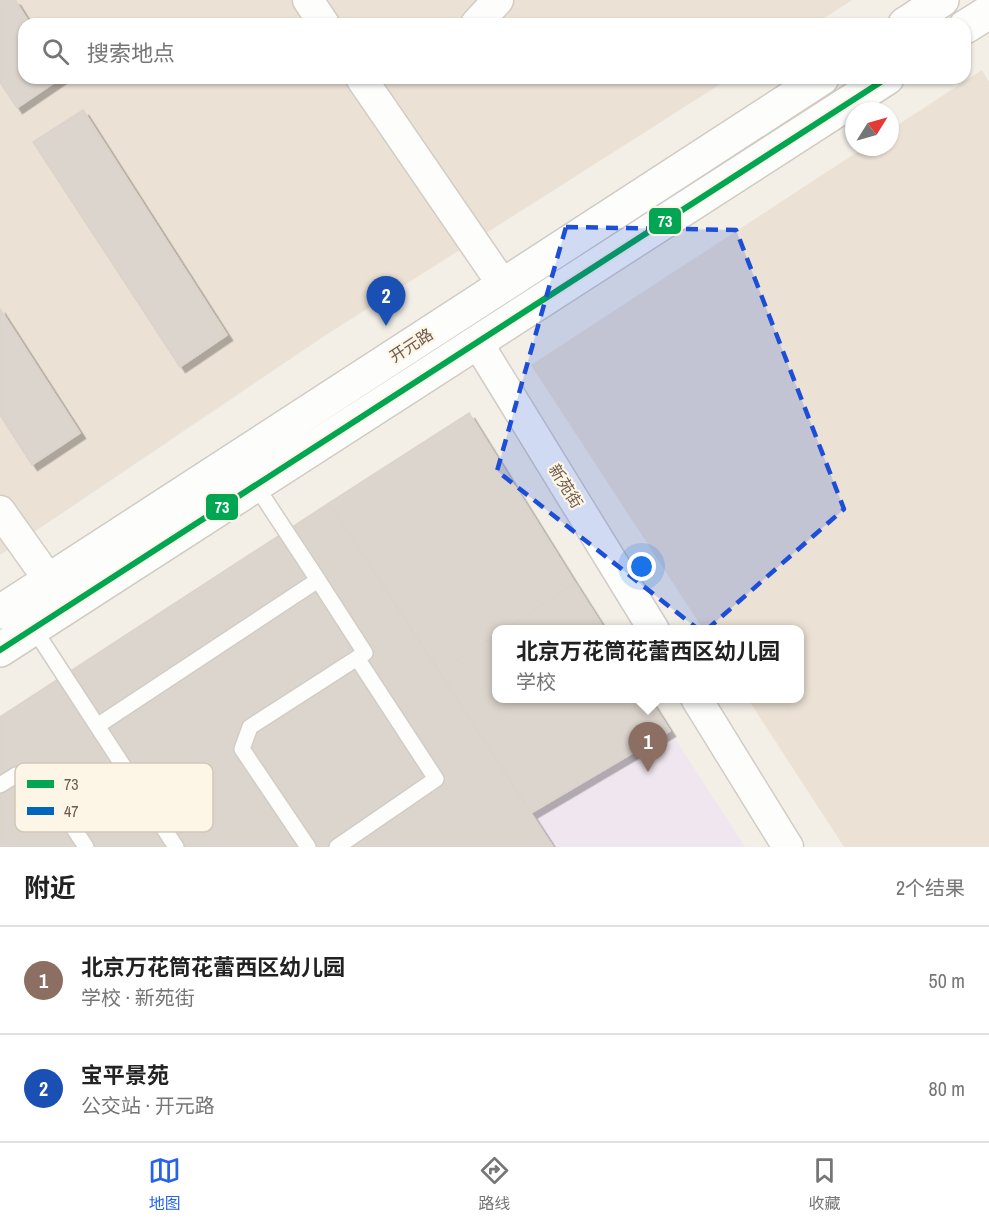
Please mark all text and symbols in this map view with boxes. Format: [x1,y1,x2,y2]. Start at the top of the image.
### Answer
search box [18,18,971,84]
icon: search [39,35,72,68]
text: 搜索地点 [87,38,175,68]
north arrow [845,102,899,156]
line badge: 73 [648,207,682,235]
text: 73 [658,210,672,232]
pin: 2 [366,276,406,326]
street label: 开元路 [385,323,437,367]
street label: 新苑街 [544,460,588,512]
line badge: 73 [205,493,239,521]
text: 73 [215,496,229,518]
your location [627,552,656,581]
popup [492,625,804,703]
text: 北京万花筒花蕾西区幼儿园 [516,636,780,666]
text: 学校 [516,668,556,695]
pin: 1 [628,722,668,772]
legend [15,763,213,832]
text: 73 [64,773,79,795]
text: 47 [64,800,79,822]
text: 附近 [24,870,76,905]
text: 2个结果 [896,874,965,901]
text: 北京万花筒花蕾西区幼儿园 [81,952,345,982]
text: 1 [39,967,48,994]
text: 50 m [929,967,965,994]
text: 学校 · 新苑街 [81,984,195,1011]
text: 宝平景苑 [81,1060,169,1090]
text: 2 [39,1075,48,1102]
text: 80 m [929,1075,965,1102]
text: 公交站 · 开元路 [81,1092,215,1119]
tab: 地图 [148,1154,181,1214]
tab: 路线 [478,1154,511,1214]
tab: 收藏 [808,1154,841,1214]

